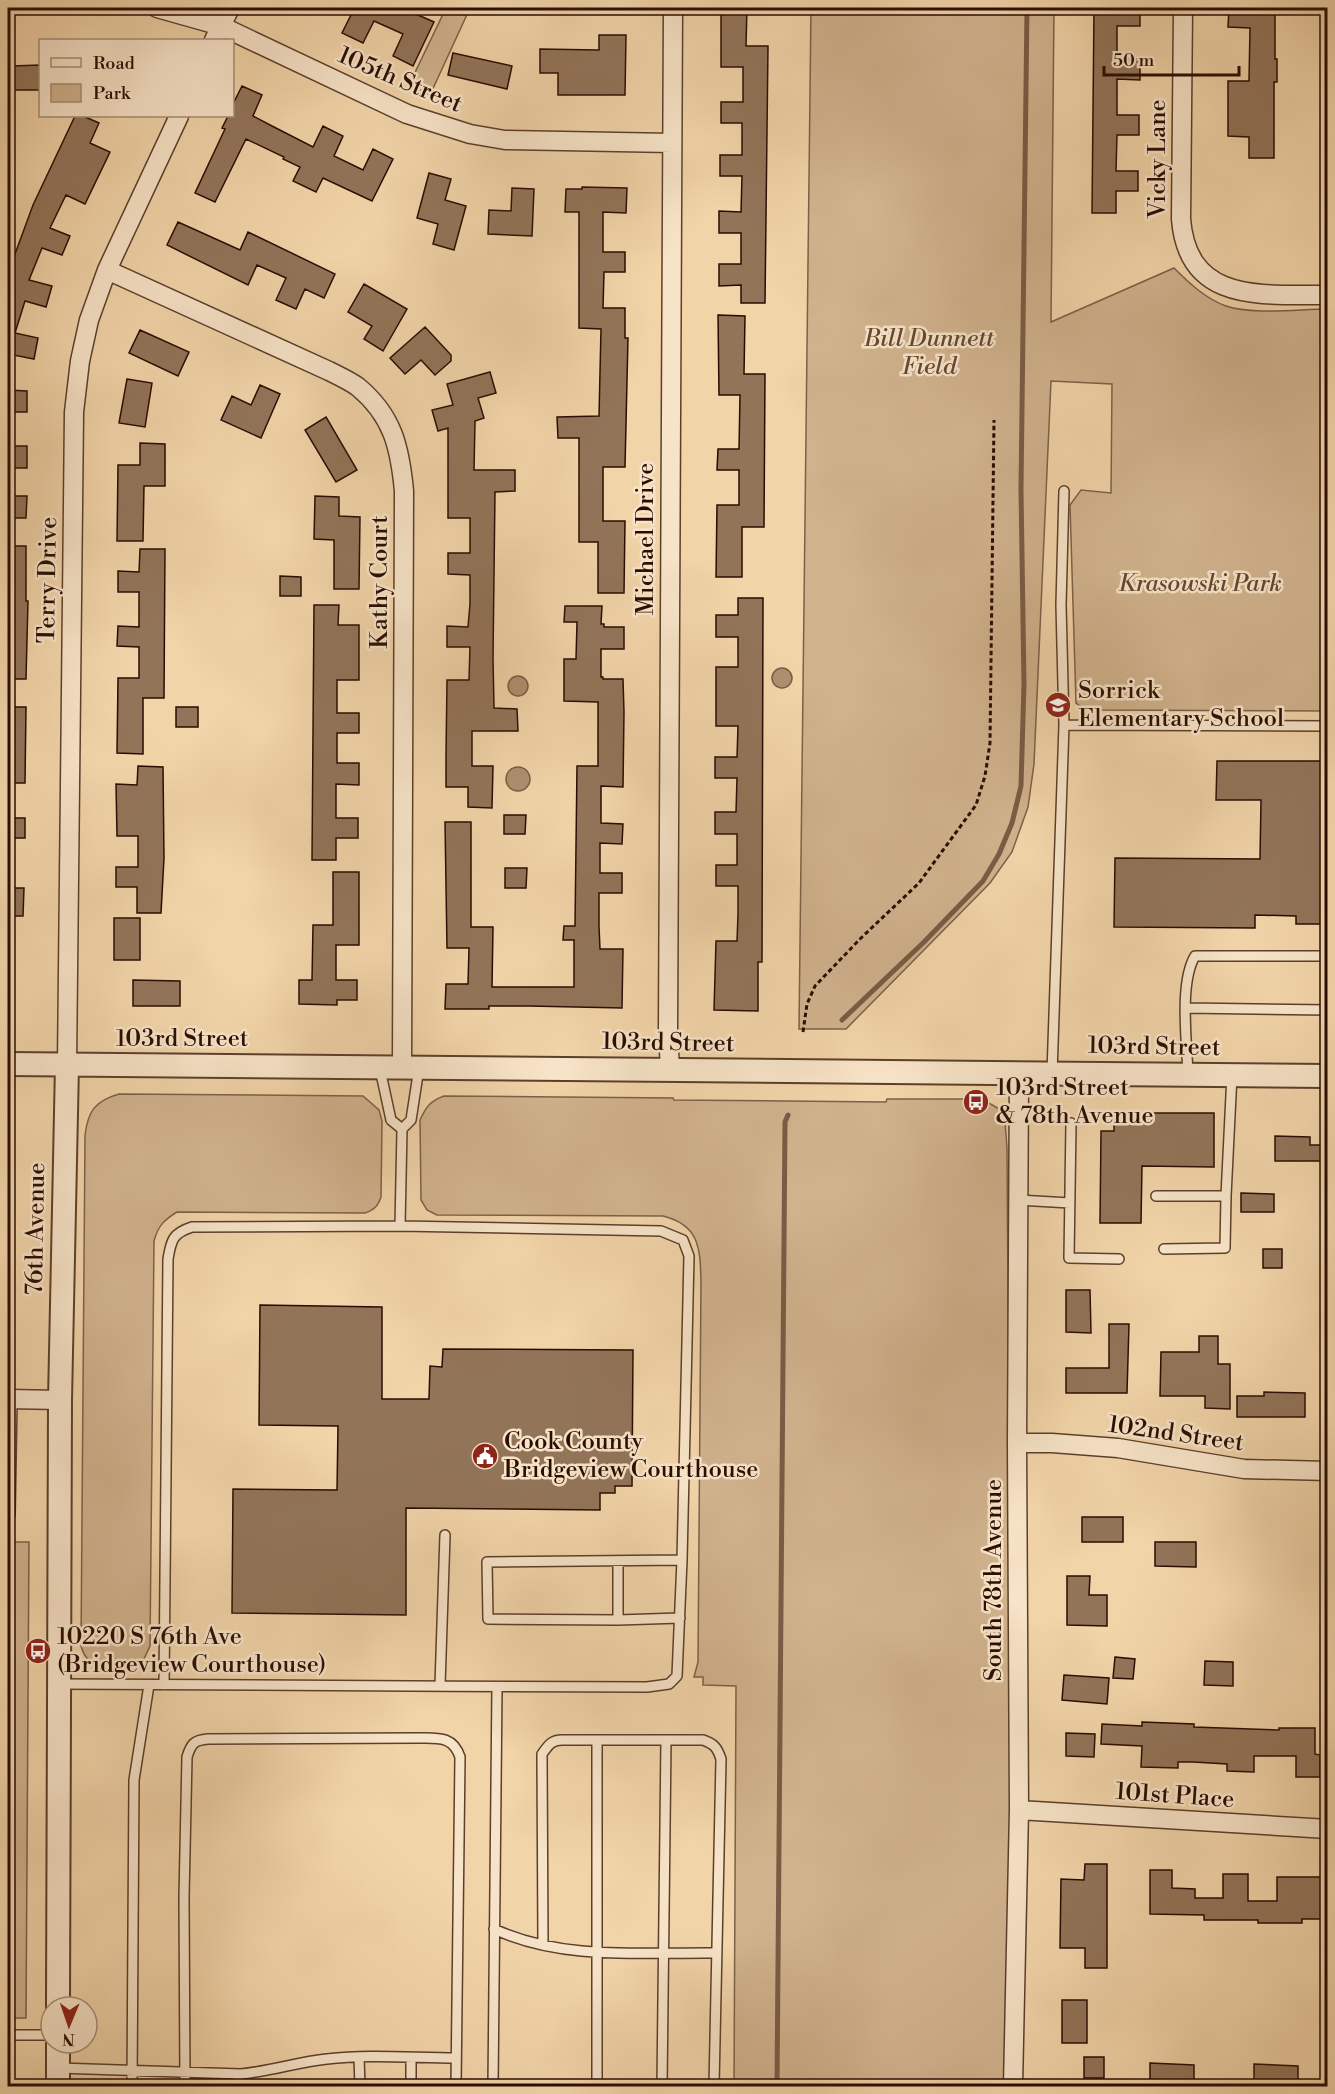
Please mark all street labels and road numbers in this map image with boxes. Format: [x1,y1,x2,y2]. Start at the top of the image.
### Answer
street label: 105th Street [333,40,467,120]
street label: Vicky Lane [1143,99,1173,220]
street label: Michael Drive [631,463,661,615]
street label: Kathy Court [365,515,395,649]
street label: Terry Drive [32,516,64,644]
street label: 103rd Street [116,1024,249,1054]
street label: 103rd Street [601,1027,735,1059]
street label: 103rd Street [1087,1031,1221,1063]
street label: 76th Avenue [20,1162,52,1296]
street label: 102nd Street [1106,1410,1246,1458]
street label: South 78th Avenue [979,1479,1009,1681]
street label: 101st Place [1115,1777,1235,1815]

